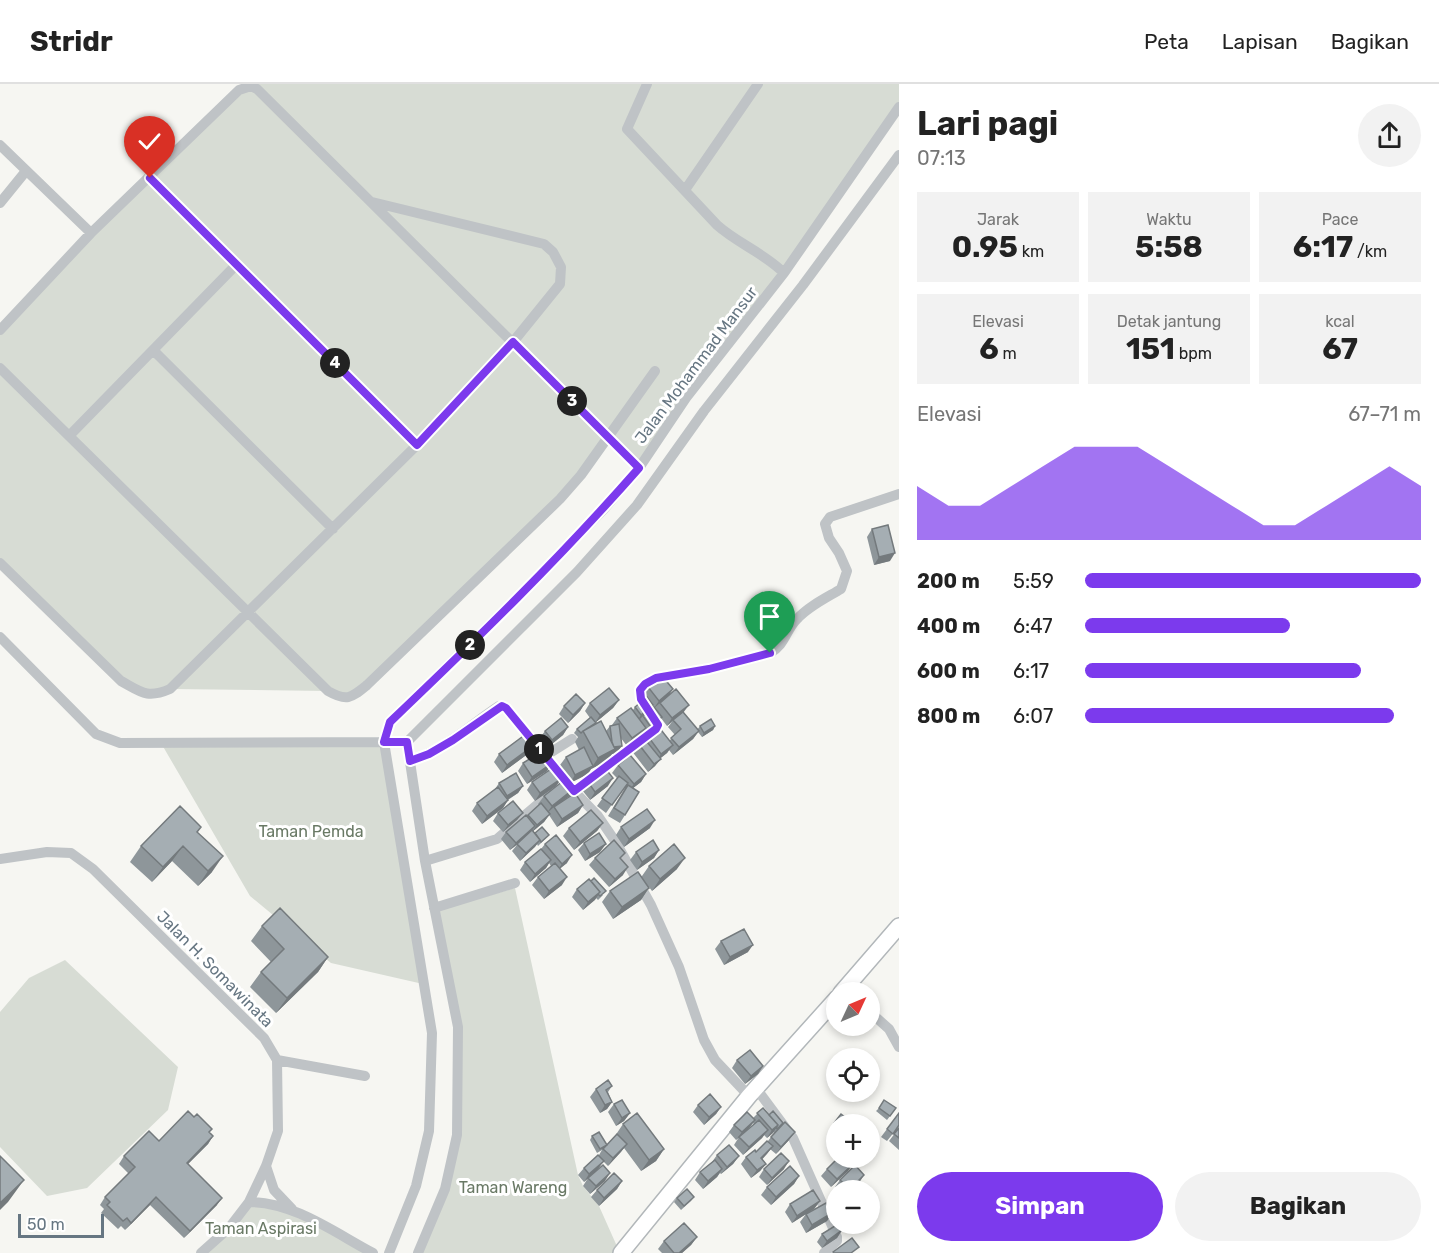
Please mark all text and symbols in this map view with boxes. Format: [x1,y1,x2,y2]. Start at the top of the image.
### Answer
text: Stridr [30,25,113,58]
text: Peta [1144,29,1189,54]
text: Lapisan [1222,29,1298,54]
text: Bagikan [1331,29,1409,54]
text: Lari pagi [917,104,1058,143]
button: share [1358,104,1421,167]
pin [124,116,175,178]
icon: check [133,125,166,158]
text: 07:13 [917,146,966,170]
text: Jarak [977,210,1019,229]
text: Waktu [1146,210,1192,229]
text: Pace [1322,210,1358,229]
text: 0.95 [952,229,1018,265]
text: 5:58 [1135,229,1203,265]
text: 6:17 [1293,229,1353,265]
text: km [1018,242,1044,261]
text: /km [1353,242,1387,261]
street label: Jalan Mohammad Mansur [631,283,761,447]
text: Elevasi [972,312,1024,331]
text: Detak jantung [1117,312,1221,331]
text: kcal [1325,312,1355,331]
text: 6 [979,331,999,367]
text: 151 [1126,331,1175,367]
text: 67 [1322,331,1358,367]
text: m [999,344,1017,363]
text: bpm [1175,344,1212,363]
pin: 4 [320,348,350,378]
text: 4 [330,353,340,372]
pin: 3 [557,386,587,416]
text: 3 [567,391,577,410]
text: Elevasi [917,402,982,426]
text: 67–71 m [1348,402,1421,426]
text: 200 m [917,569,980,593]
text: 5:59 [1013,569,1054,593]
pin [744,591,795,653]
icon: arrive [753,600,786,633]
text: 400 m [917,614,980,638]
text: 6:47 [1013,614,1053,638]
pin: 2 [455,630,485,660]
text: 2 [465,635,475,654]
text: 600 m [917,659,980,683]
text: 6:17 [1013,659,1049,683]
text: 800 m [917,704,980,728]
text: 6:07 [1013,704,1053,728]
pin: 1 [524,734,554,764]
text: 1 [535,739,543,758]
park label: Taman Pemda [259,822,364,841]
street label: Jalan H. Somawinata [153,907,277,1031]
north arrow [826,982,880,1036]
map controls [826,982,880,1234]
button: locate [826,1048,880,1102]
button: + [826,1114,880,1168]
button: Simpan [917,1172,1163,1241]
button: Bagikan [1175,1172,1421,1241]
park label: Taman Wareng [459,1178,567,1197]
button: − [826,1180,880,1234]
scale bar [18,1211,104,1238]
text: 50 m [27,1215,65,1234]
park label: Taman Aspirasi [205,1219,317,1238]

